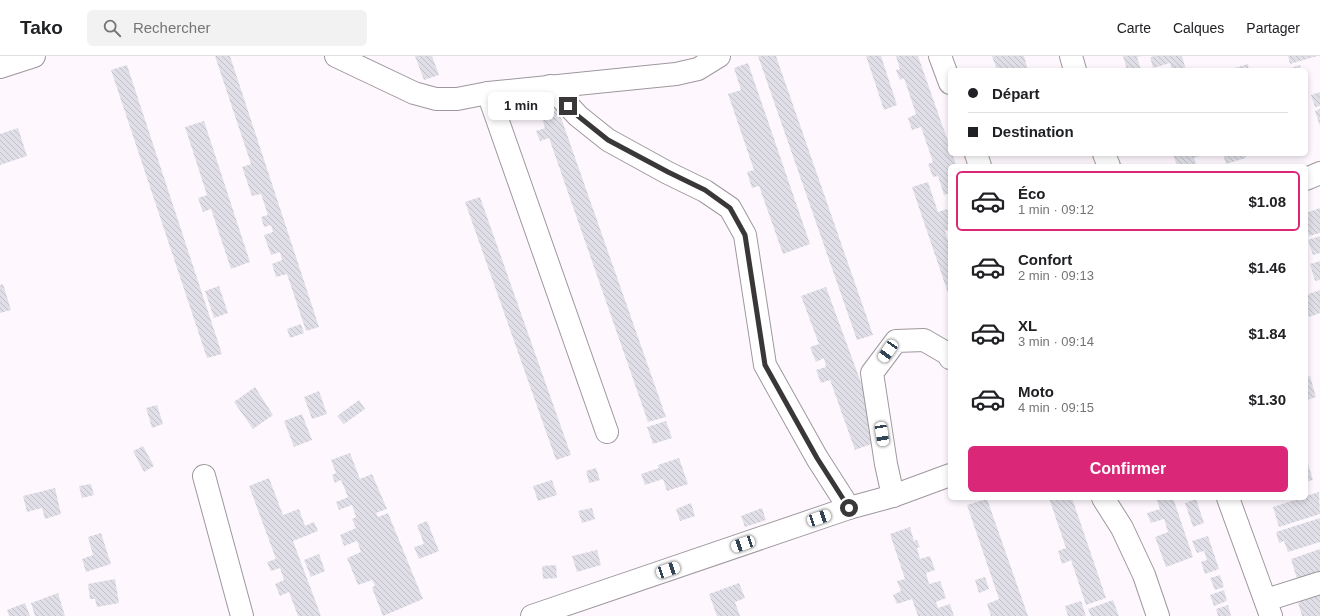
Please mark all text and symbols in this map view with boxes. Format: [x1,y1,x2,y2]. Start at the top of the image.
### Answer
search box [87,10,367,46]
text: Tako [20,17,63,38]
icon: search [101,17,123,39]
text: Rechercher [133,19,210,36]
text: Carte [1117,20,1151,36]
text: Calques [1173,20,1224,36]
text: Partager [1246,20,1300,36]
text: Départ [992,85,1040,102]
callout: 1 min [488,92,554,120]
route end [559,97,577,115]
text: 1 min [504,98,538,113]
text: Destination [992,123,1074,140]
icon: car [970,183,1006,219]
text: Éco [1018,185,1046,202]
text: $1.08 [1248,193,1286,210]
text: 1 min · 09:12 [1018,202,1094,217]
icon: car [970,249,1006,285]
text: Confort [1018,251,1072,268]
text: $1.46 [1248,259,1286,276]
text: 2 min · 09:13 [1018,268,1094,283]
icon: car [970,315,1006,351]
text: XL [1018,317,1037,334]
text: $1.84 [1248,325,1286,342]
text: 3 min · 09:14 [1018,334,1094,349]
car [876,338,900,364]
icon: car [970,381,1006,417]
text: Moto [1018,383,1054,400]
text: $1.30 [1248,391,1286,408]
text: 4 min · 09:15 [1018,400,1094,415]
car [874,421,890,447]
button: Confirmer [968,446,1288,492]
route start [840,499,858,517]
car [806,508,832,528]
car [730,534,756,554]
car [655,560,681,580]

